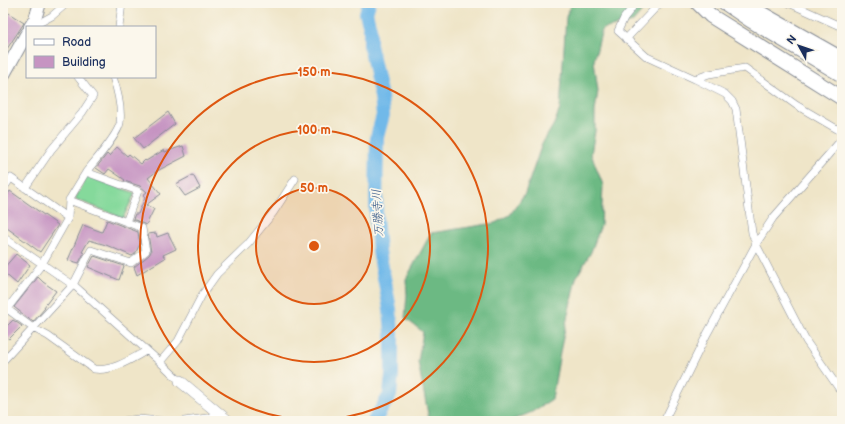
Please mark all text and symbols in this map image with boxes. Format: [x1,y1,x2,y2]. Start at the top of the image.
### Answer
legend [26,26,156,78]
north arrow [779,26,819,66]
text: N [784,33,799,47]
text: Road [62,35,91,50]
text: Building [62,55,106,70]
text: 150 m [298,65,330,80]
text: 100 m [297,123,331,138]
text: 50 m [300,181,328,196]
water label: 万勝寺川 [369,189,387,237]
centre of rings [307,239,321,253]

